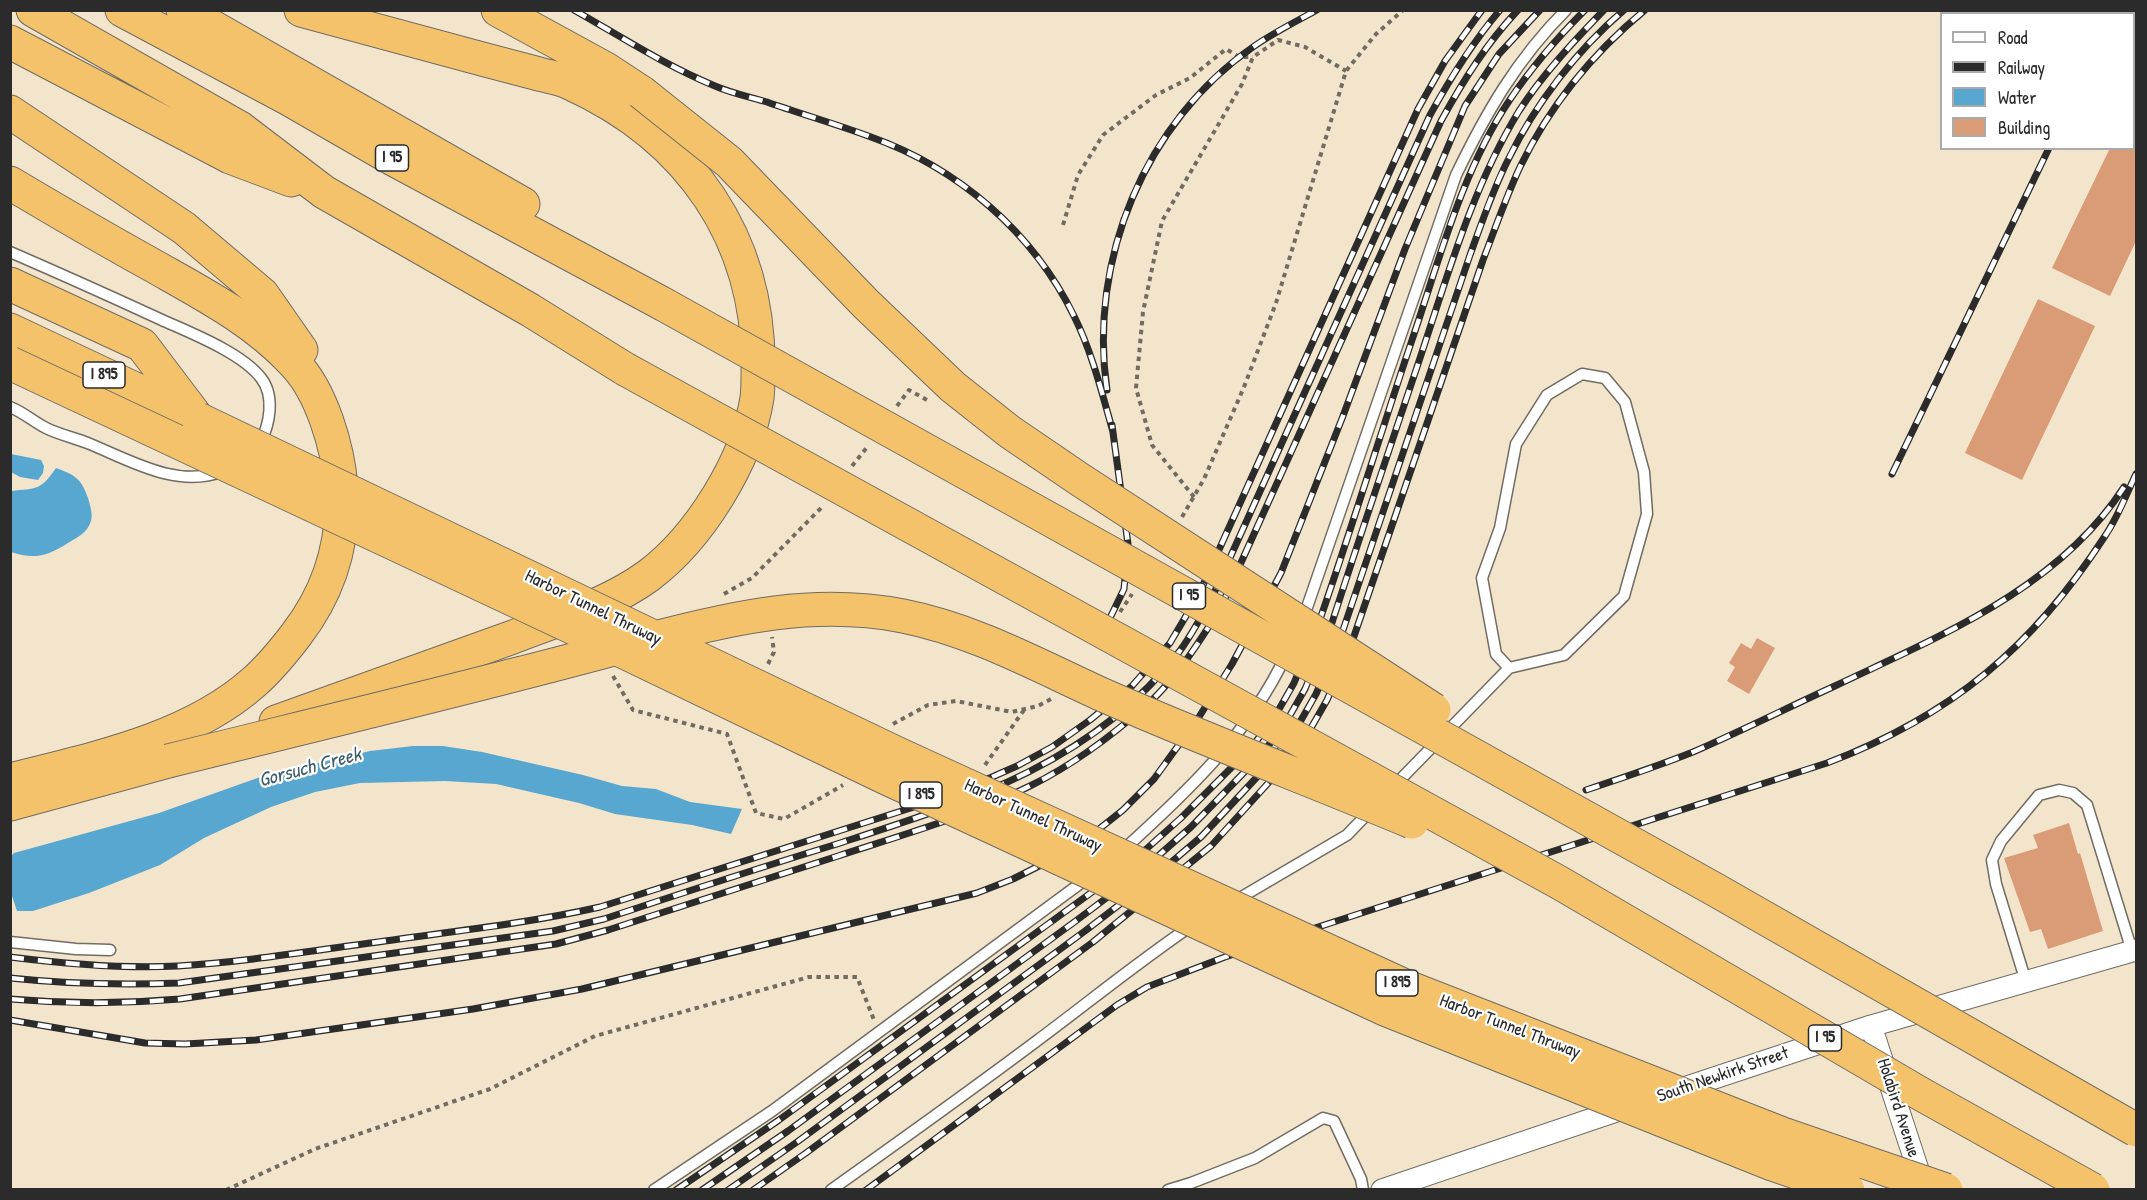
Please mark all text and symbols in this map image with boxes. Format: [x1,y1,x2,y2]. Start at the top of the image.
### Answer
legend [1940,12,2135,150]
text: Road [1998,25,2028,50]
text: Railway [1998,55,2045,80]
text: Water [1998,85,2036,110]
text: Building [1998,115,2050,140]
road number: I 95 [376,145,408,171]
road number: I 895 [83,362,125,388]
street label: Harbor Tunnel Thruway [521,566,665,650]
road number: I 95 [1172,583,1206,609]
water label: Gorsuch Creek [256,743,364,793]
street label: Harbor Tunnel Thruway [961,775,1105,857]
road number: I 895 [900,782,942,808]
road number: I 895 [1376,970,1418,996]
street label: Harbor Tunnel Thruway [1436,990,1584,1064]
road number: I 95 [1808,1025,1842,1051]
street label: South Newkirk Street [1654,1042,1792,1108]
street label: Holabird Avenue [1872,1056,1924,1160]

